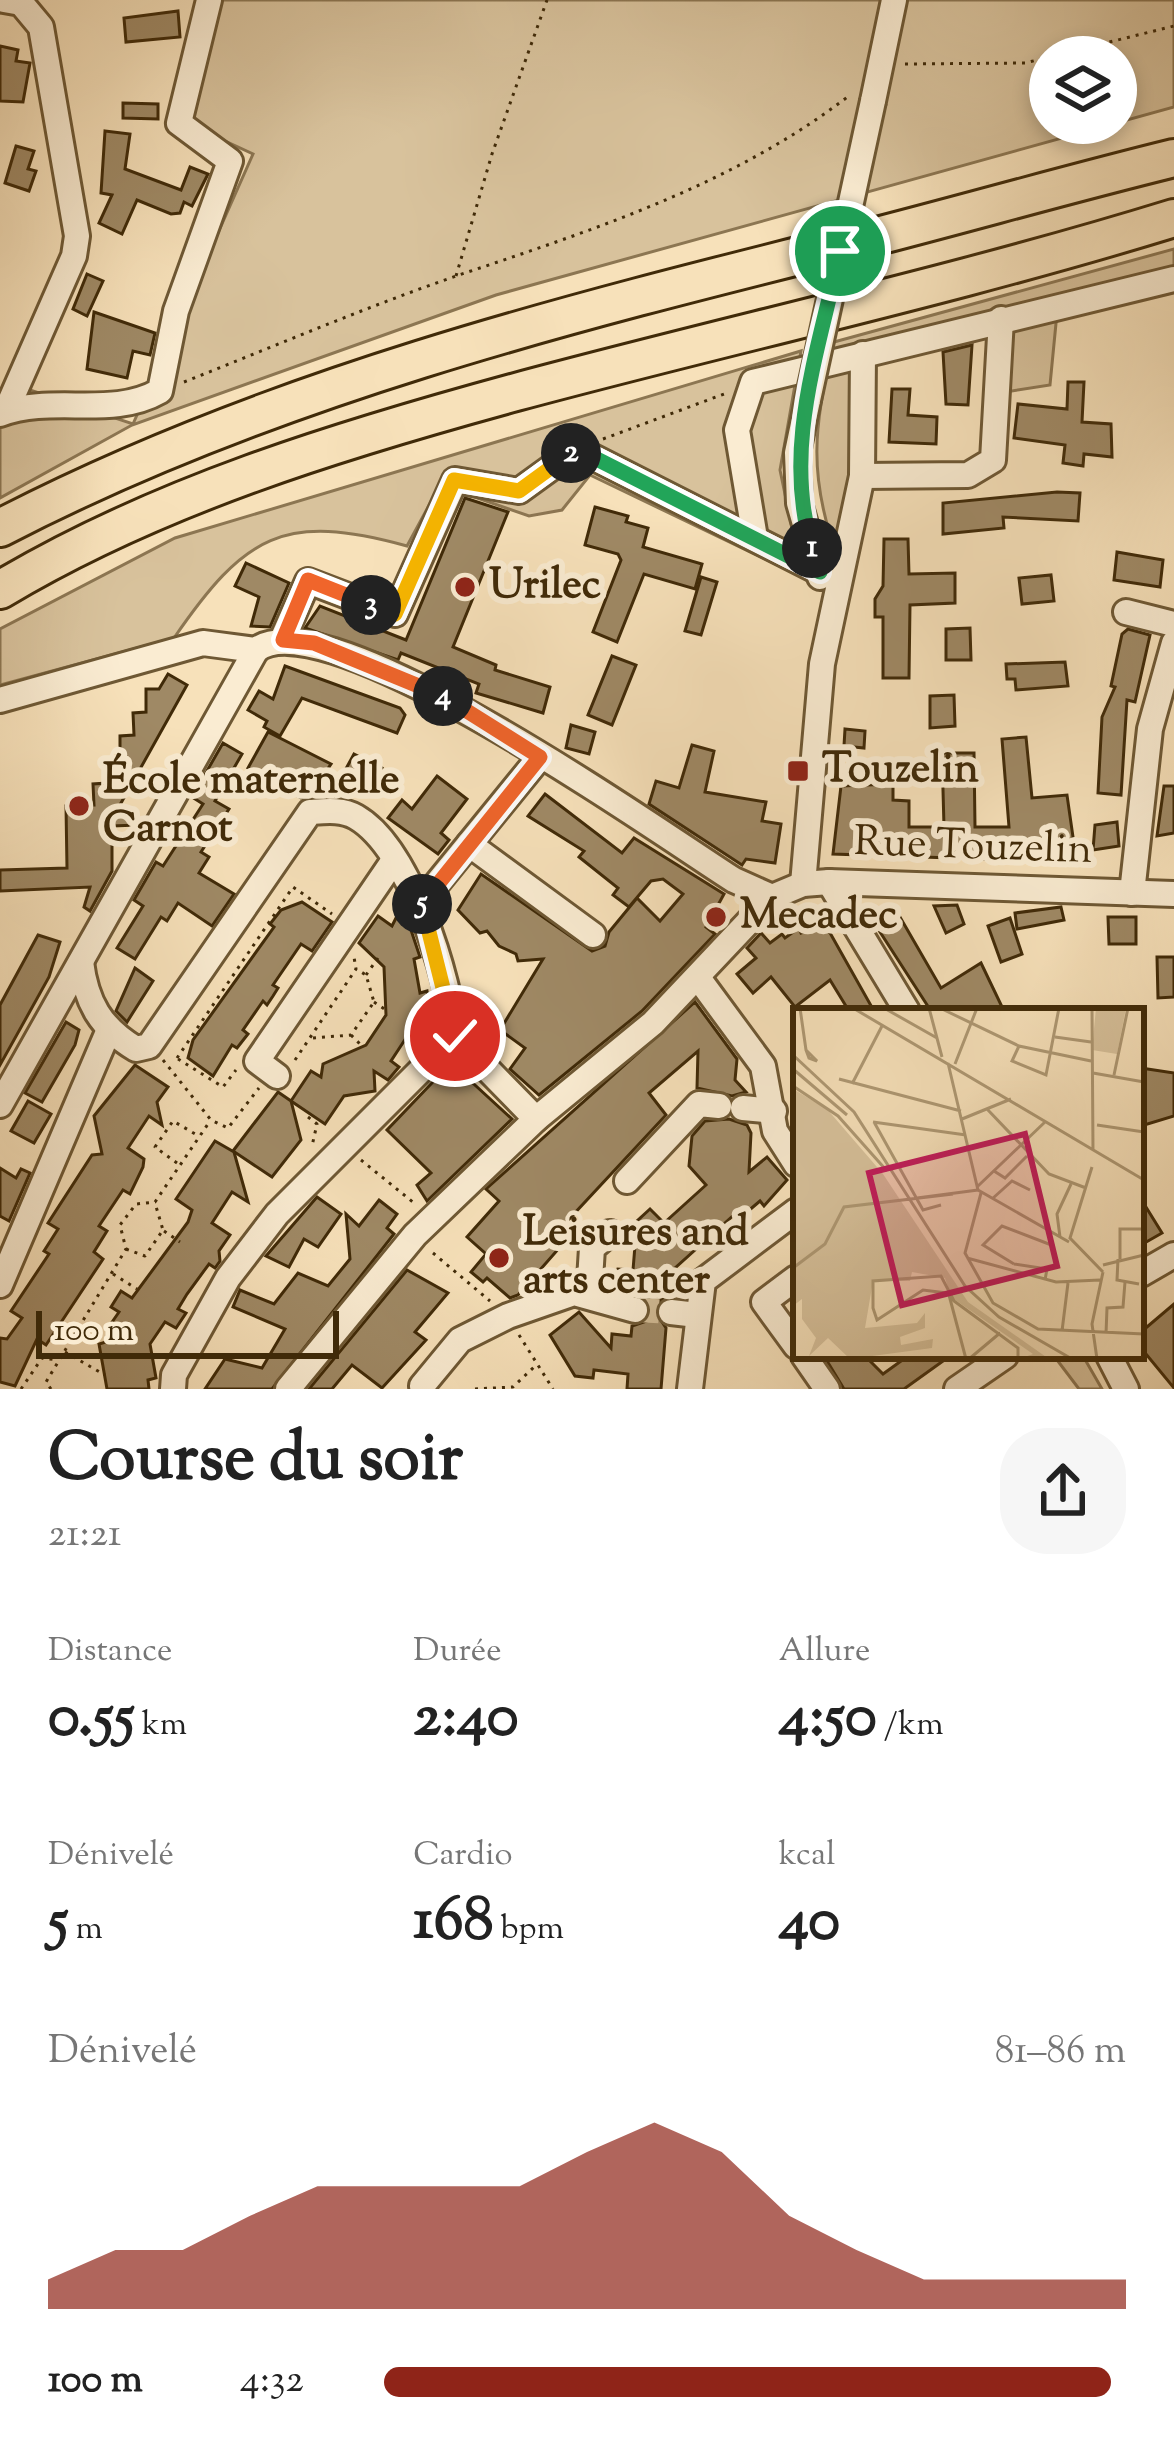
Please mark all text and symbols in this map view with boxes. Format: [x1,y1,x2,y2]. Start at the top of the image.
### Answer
map controls [1029,36,1137,144]
button: layers [1029,36,1137,144]
pin [789,200,891,302]
icon: arrive [807,218,873,284]
pin: 2 [541,423,601,483]
text: 2 [563,429,579,477]
pin: 1 [782,518,842,578]
text: 1 [806,524,818,572]
place label: Urilec [489,557,601,617]
marker: Urilec [452,574,478,600]
pin: 3 [341,575,401,635]
text: 3 [364,581,378,629]
pin: 4 [413,666,473,726]
text: 4 [435,672,451,720]
place label: Touzelin [822,741,979,801]
place label: École maternelle Carnot [103,752,400,860]
marker: Touzelin [785,758,811,784]
marker: École maternelle Carnot [66,793,92,819]
street label: Rue Touzelin [853,814,1093,882]
pin: 5 [392,874,452,934]
text: 5 [416,880,428,928]
place label: Mecadec [740,887,897,947]
marker: Mecadec [703,904,729,930]
pin [404,985,506,1087]
icon: check [422,1003,488,1069]
inset map [793,1008,1144,1359]
place label: Leisures and arts center [523,1204,749,1312]
marker: Leisures and arts center [486,1245,512,1271]
scale bar [36,1305,339,1358]
text: 100 m [54,1308,134,1356]
text: Course du soir [48,1415,463,1510]
button: share [1000,1428,1126,1554]
text: 21:21 [48,1508,121,1564]
text: Distance [48,1628,172,1676]
text: Durée [413,1628,502,1676]
text: Allure [779,1628,870,1676]
text: 0.55 [48,1676,135,1763]
text: 2:40 [413,1676,518,1763]
text: 4:50 [779,1676,877,1763]
text: km [135,1702,187,1750]
text: /km [877,1702,943,1750]
text: Dénivelé [48,1832,174,1880]
text: Cardio [413,1832,513,1880]
text: kcal [779,1832,835,1880]
text: 5 [48,1880,69,1967]
text: 168 [413,1880,494,1967]
text: 40 [779,1880,840,1967]
text: m [69,1906,103,1954]
text: bpm [494,1906,564,1954]
text: Dénivelé [48,2025,197,2081]
text: 81–86 m [995,2025,1126,2081]
text: 100 m [48,2354,143,2410]
text: 4:32 [240,2354,304,2410]

